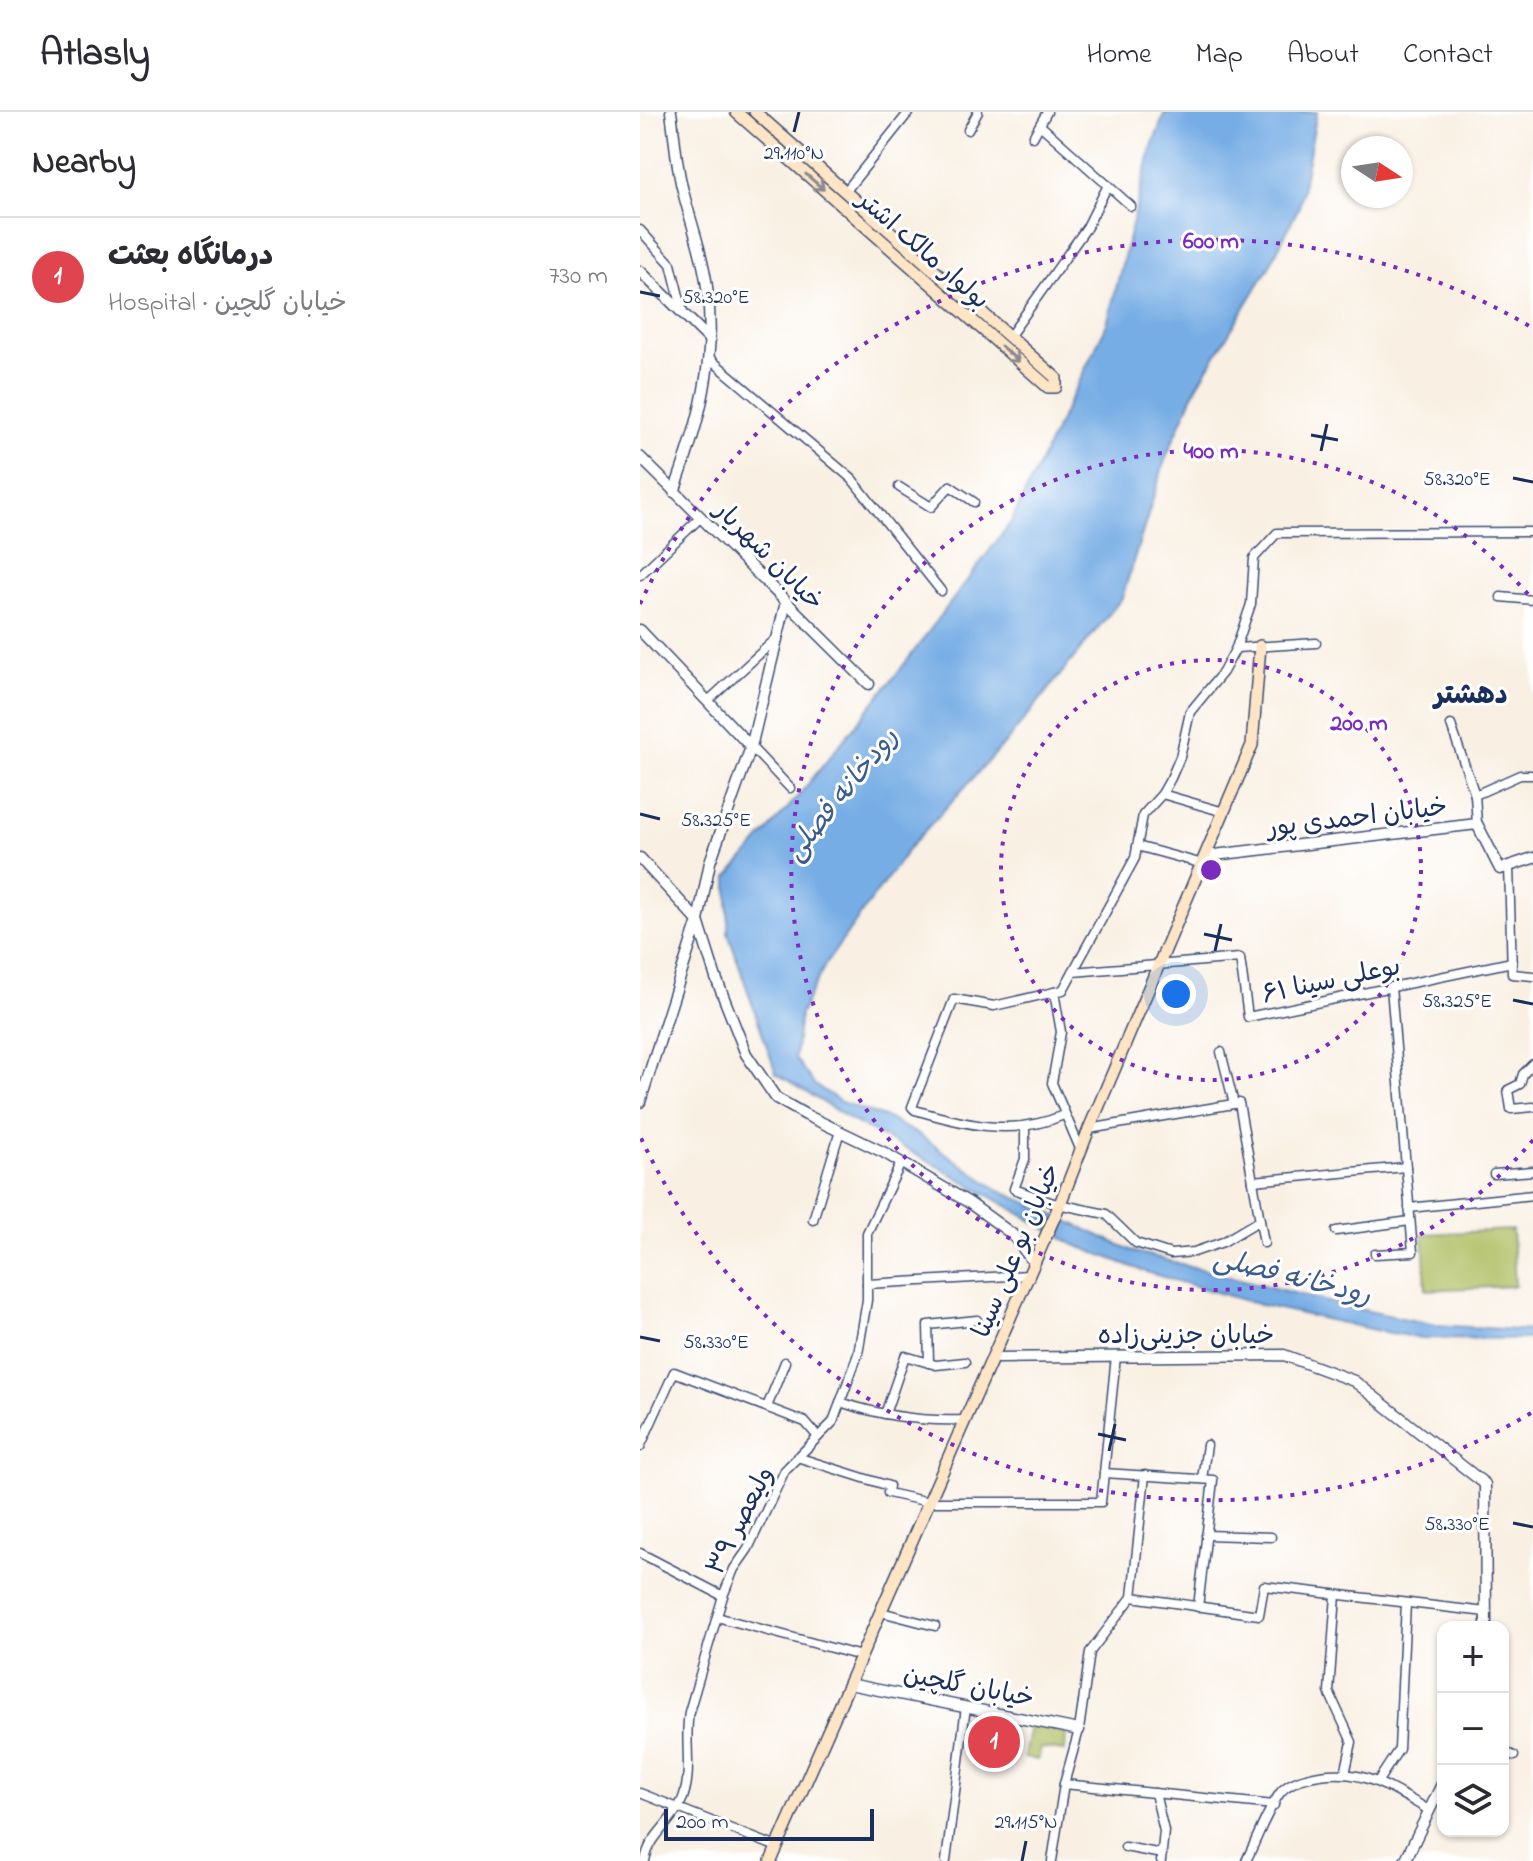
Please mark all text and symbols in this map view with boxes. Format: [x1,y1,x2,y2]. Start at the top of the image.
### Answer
text: Atlasly [40,27,150,83]
text: Home [1086,35,1152,76]
text: Map [1196,35,1243,76]
text: About [1287,35,1359,76]
text: Contact [1403,35,1493,76]
north arrow [1341,136,1413,208]
text: Nearby [32,139,136,189]
text: 29.110°N [764,140,824,169]
one-way arrow [805,173,825,191]
street label: بولوار مالک اشتر [846,181,997,320]
text: 600 m [1183,225,1239,260]
text: درمانگاه بعثت [108,235,273,279]
text: 1 [54,258,62,296]
text: 730 m [549,258,608,296]
text: 58.320°E [682,284,750,313]
text: Hospital · خیابان گلچین [108,285,347,323]
one-way arrow [1000,345,1020,363]
text: 400 m [1183,435,1239,470]
text: 58.320°E [1423,466,1491,495]
street label: خیابان شهریار [703,492,831,621]
district label: دهشتر [1431,676,1508,717]
text: 200 m [1329,707,1388,742]
water label: رودخانه فصلی [776,720,909,871]
street label: خیابان احمدی پور [1263,789,1449,849]
text: 58.325°E [681,807,751,836]
centre of rings [1197,856,1225,884]
street label: بوعلی سینا ۶۱ [1259,949,1404,1015]
your location [1156,974,1196,1014]
text: 58.325°E [1422,988,1492,1017]
street label: خیابان بو علی سینا [964,1158,1072,1344]
water label: رودخانه فصلی [1209,1239,1375,1318]
street label: خیابان جزینی‌زاده [1098,1318,1274,1356]
text: 58.330°E [683,1329,749,1358]
street label: ولیعصر ۳۹ [698,1460,785,1582]
text: 58.330°E [1424,1511,1490,1540]
map controls [1437,1621,1509,1837]
button: + [1437,1621,1509,1693]
street label: خیابان گلچین [900,1657,1037,1719]
button: − [1437,1693,1509,1765]
pin: 1 [968,1712,1020,1772]
button: layers [1437,1765,1509,1837]
scale bar [664,1805,874,1841]
text: 200 m [676,1807,729,1839]
text: 29.115°N [994,1809,1058,1838]

